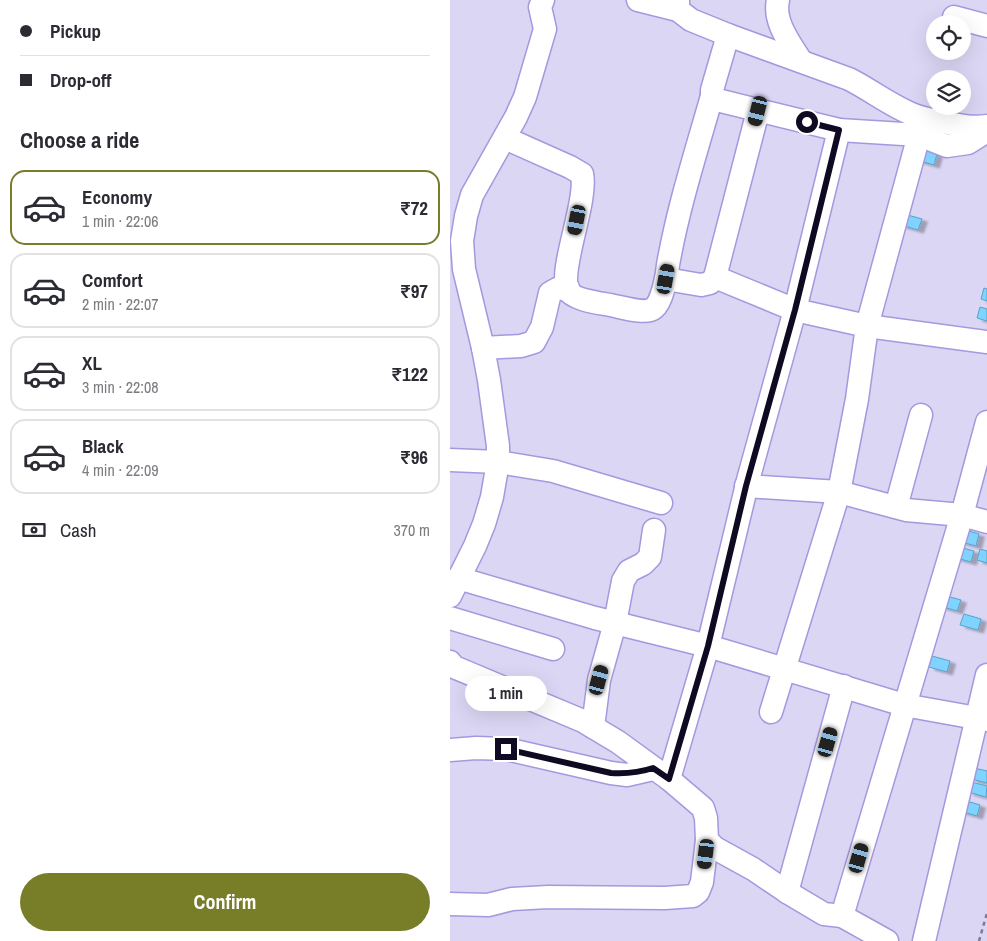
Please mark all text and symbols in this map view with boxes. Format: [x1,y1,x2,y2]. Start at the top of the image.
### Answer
map controls [926,15,971,115]
button: locate [926,15,971,60]
text: Pickup [50,18,101,44]
text: Drop-off [50,67,111,93]
button: layers [926,70,971,115]
car [747,95,768,127]
route start [796,111,818,133]
text: Choose a ride [20,125,139,155]
text: Economy [82,184,152,210]
icon: car [22,185,67,230]
text: ₹72 [400,195,428,221]
car [566,204,587,236]
text: 1 min · 22:06 [82,210,159,232]
car [656,263,675,295]
text: Comfort [82,267,143,293]
icon: car [22,268,67,313]
text: ₹97 [400,278,428,304]
text: 2 min · 22:07 [82,293,159,315]
text: XL [82,350,102,376]
icon: car [22,351,67,396]
text: ₹122 [391,361,428,387]
text: 3 min · 22:08 [82,376,159,398]
text: Black [82,433,124,459]
icon: car [22,434,67,479]
text: ₹96 [400,444,428,470]
text: 4 min · 22:09 [82,459,159,481]
icon: cash [20,516,48,544]
text: Cash [60,517,96,543]
text: 370 m [394,519,430,541]
car [587,664,610,696]
callout: 1 min [465,676,547,712]
text: 1 min [489,682,523,704]
car [816,726,839,758]
route end [495,738,517,760]
car [696,838,715,870]
car [847,842,870,874]
button: Confirm [20,873,430,931]

